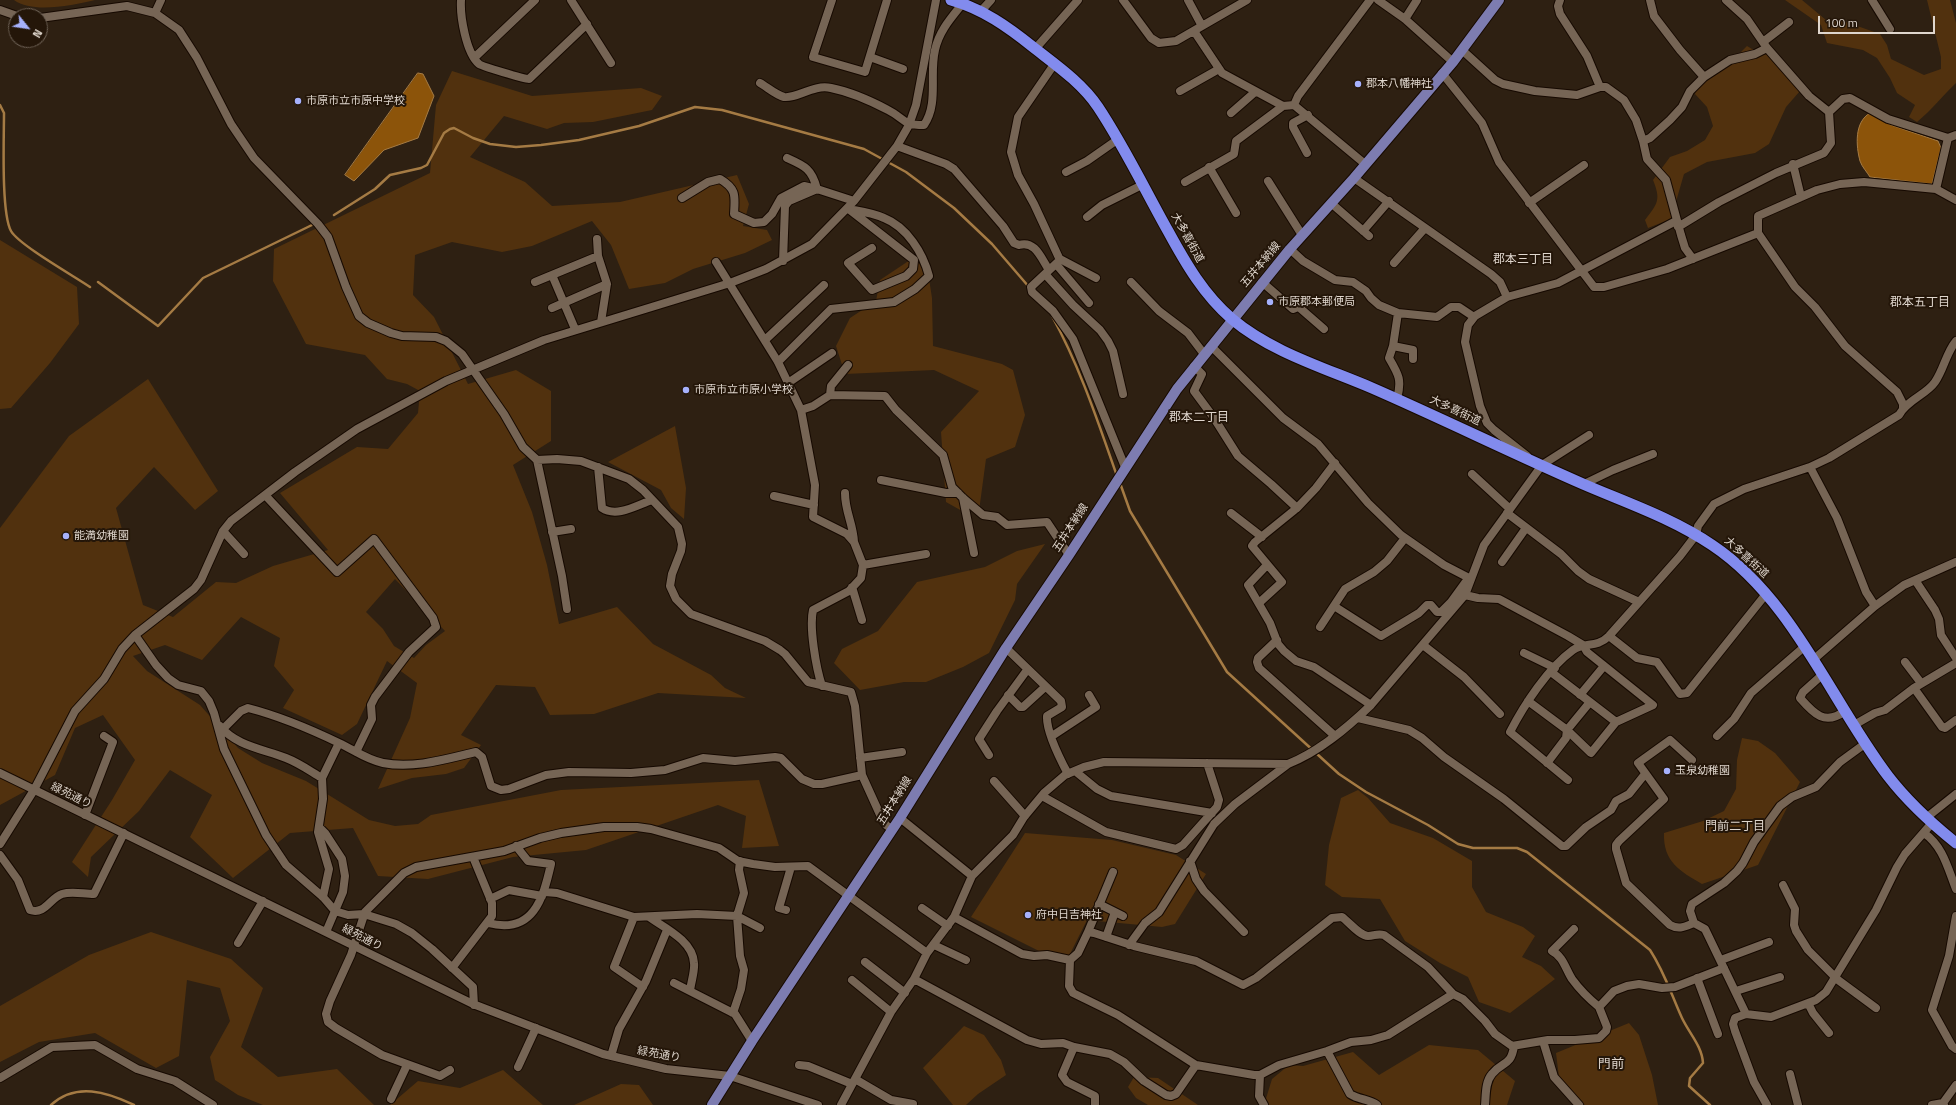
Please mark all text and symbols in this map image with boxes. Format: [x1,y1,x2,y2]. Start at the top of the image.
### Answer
north arrow [8,8,48,48]
scale bar [1820,8,1937,34]
text: 100 m [1825,13,1858,32]
text: N [29,26,46,41]
place label: 郡本八幡神社 [1366,77,1432,91]
marker: 郡本八幡神社 [1353,79,1363,89]
place label: 市原市立市原中学校 [306,94,405,108]
marker: 市原市立市原中学校 [293,96,303,106]
street label: 大多喜街道 [1168,211,1206,265]
street label: 五井本納線 [1238,240,1284,290]
district label: 郡本三丁目 [1493,253,1553,267]
place label: 市原郡本郵便局 [1278,295,1355,309]
district label: 郡本五丁目 [1890,296,1950,310]
marker: 市原郡本郵便局 [1265,297,1275,307]
place label: 市原市立市原小学校 [694,383,793,397]
marker: 市原市立市原小学校 [681,385,691,395]
street label: 大多喜街道 [1427,393,1483,429]
district label: 郡本二丁目 [1169,411,1229,425]
street label: 五井本納線 [1050,501,1092,555]
place label: 能満幼稚園 [74,529,129,543]
marker: 能満幼稚園 [61,531,71,541]
street label: 大多喜街道 [1721,535,1771,581]
place label: 玉泉幼稚園 [1675,764,1730,778]
marker: 玉泉幼稚園 [1662,766,1672,776]
street label: 五井本納線 [875,774,915,828]
street label: 緑苑通り [48,780,94,812]
district label: 門前二丁目 [1705,820,1765,834]
place label: 府中日吉神社 [1036,908,1102,922]
marker: 府中日吉神社 [1023,910,1033,920]
street label: 緑苑通り [339,922,385,954]
street label: 緑苑通り [636,1045,682,1065]
district label: 門前 [1598,1057,1624,1073]

